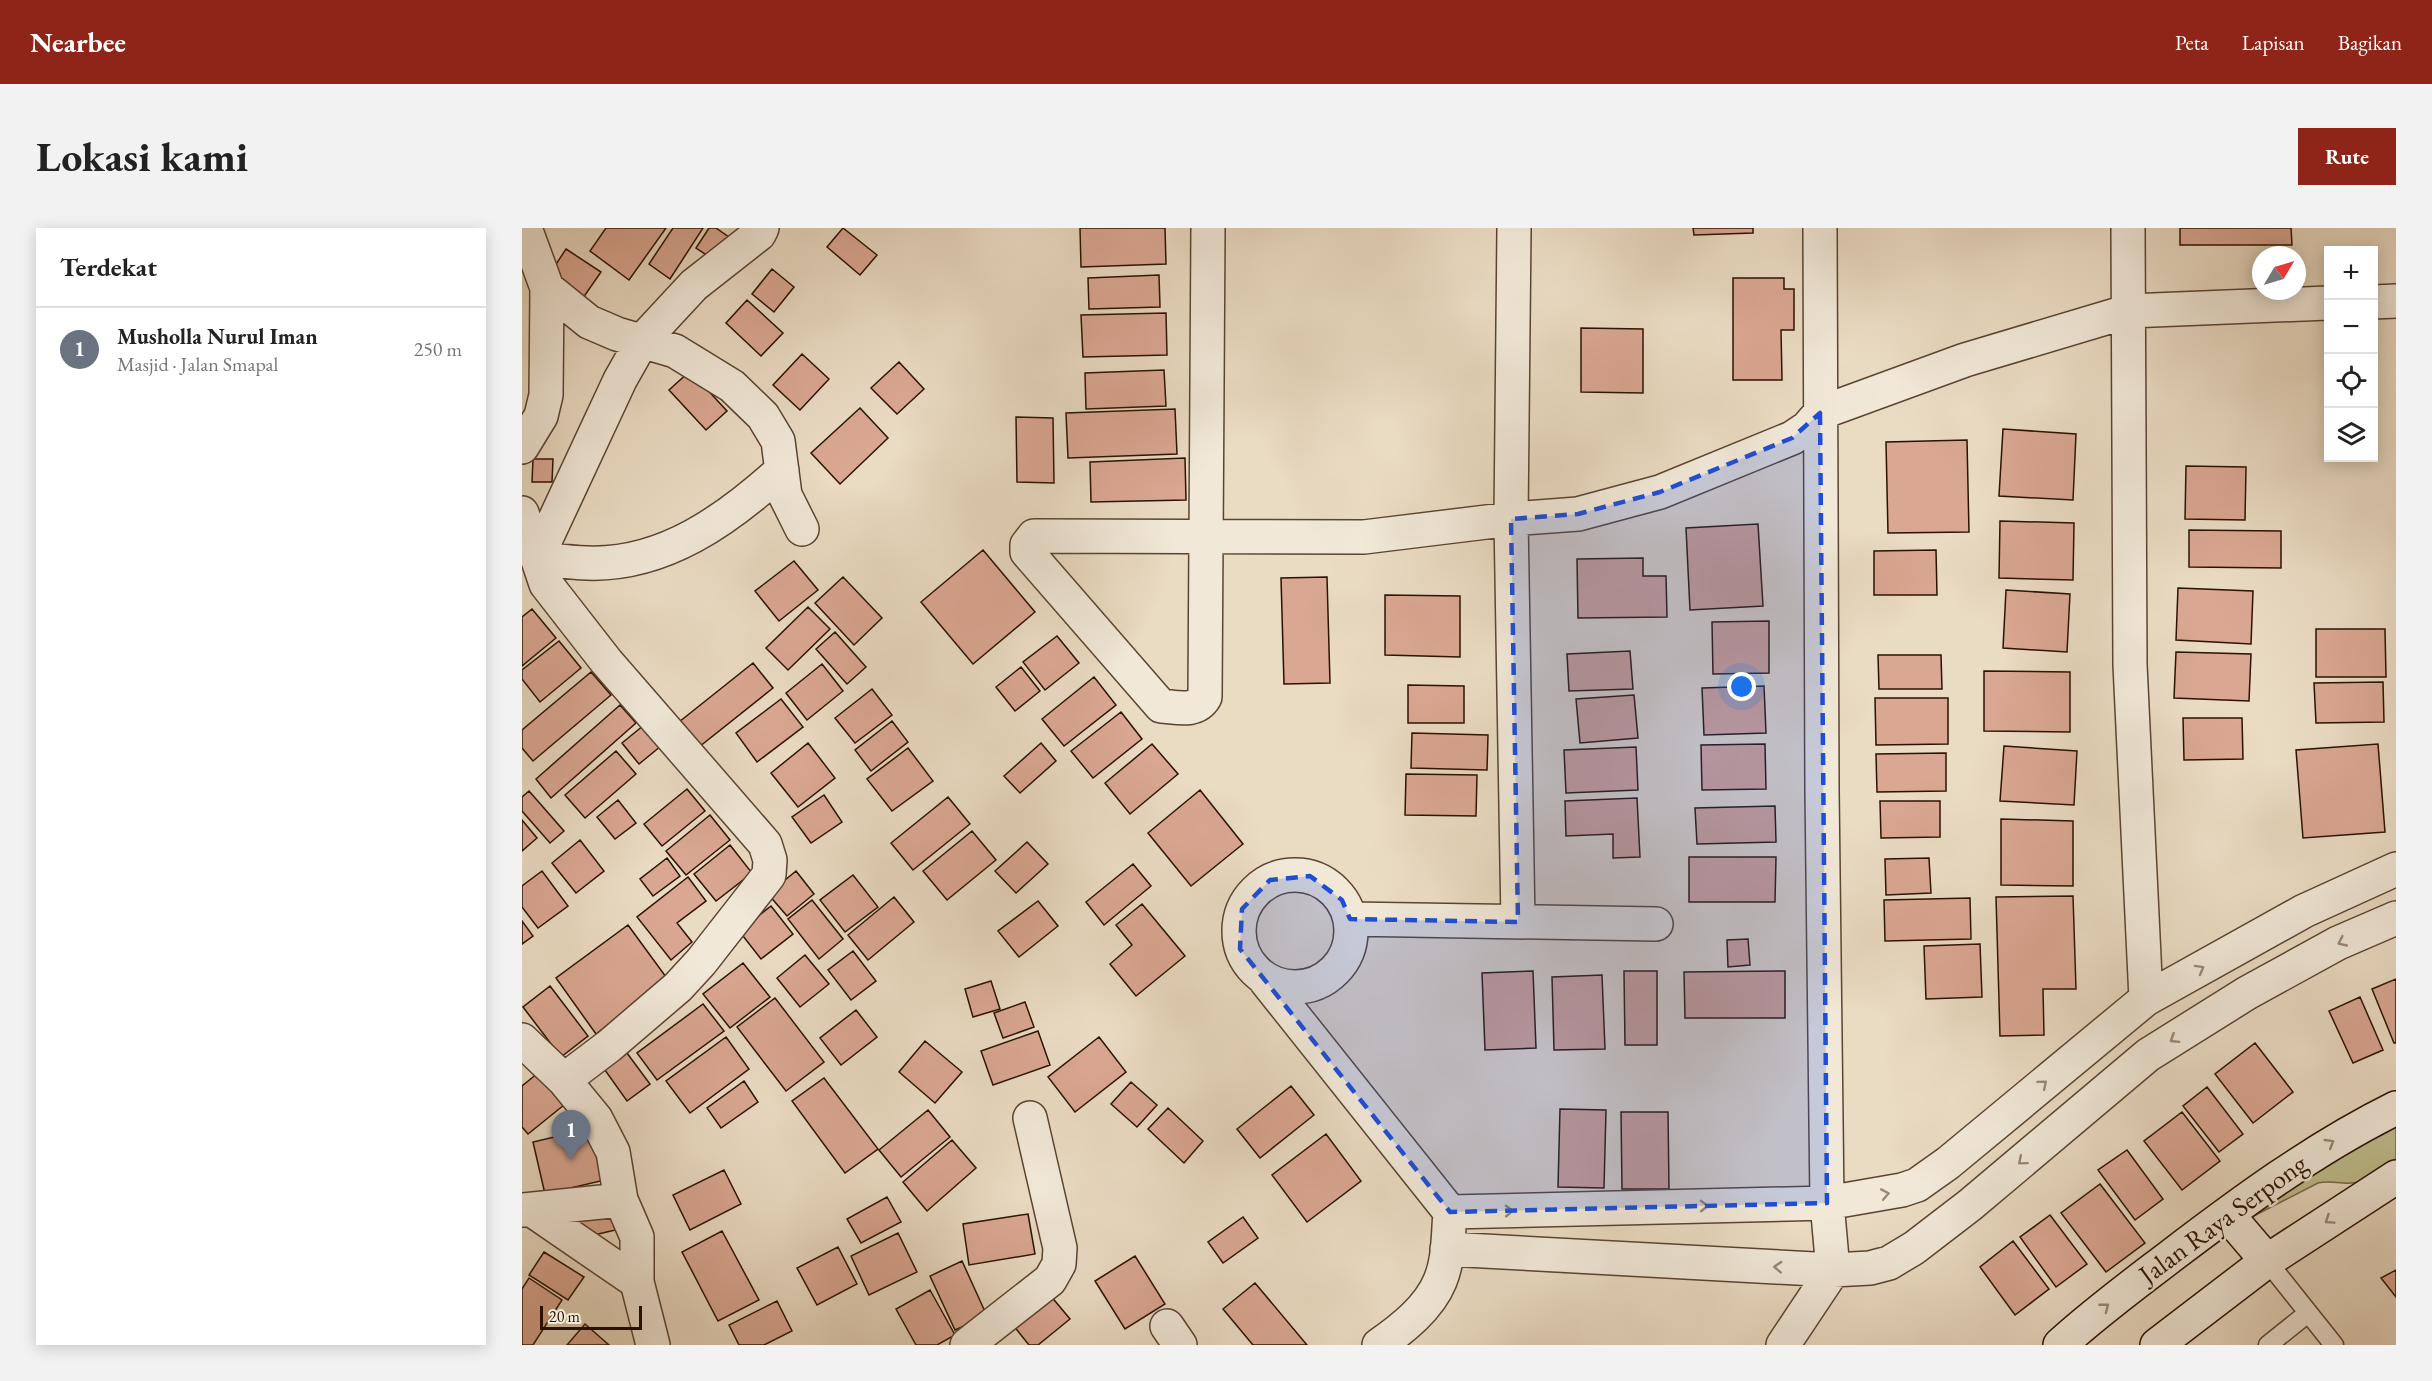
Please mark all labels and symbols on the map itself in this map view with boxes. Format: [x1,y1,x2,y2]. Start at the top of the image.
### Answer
north arrow [2252,246,2306,300]
your location [1727,672,1756,701]
one-way arrow [2338,934,2349,946]
one-way arrow [2194,965,2204,976]
one-way arrow [2170,1032,2180,1044]
one-way arrow [2036,1081,2047,1092]
pin: 1 [551,1110,590,1160]
one-way arrow [2324,1139,2334,1151]
street label: Jalan Raya Serpong [2130,1146,2314,1293]
one-way arrow [2018,1154,2029,1165]
one-way arrow [1879,1188,1889,1201]
one-way arrow [1699,1200,1708,1212]
one-way arrow [1504,1204,1513,1217]
one-way arrow [2325,1212,2335,1224]
one-way arrow [1774,1261,1783,1274]
scale bar [540,1303,642,1330]
one-way arrow [2098,1304,2109,1315]

